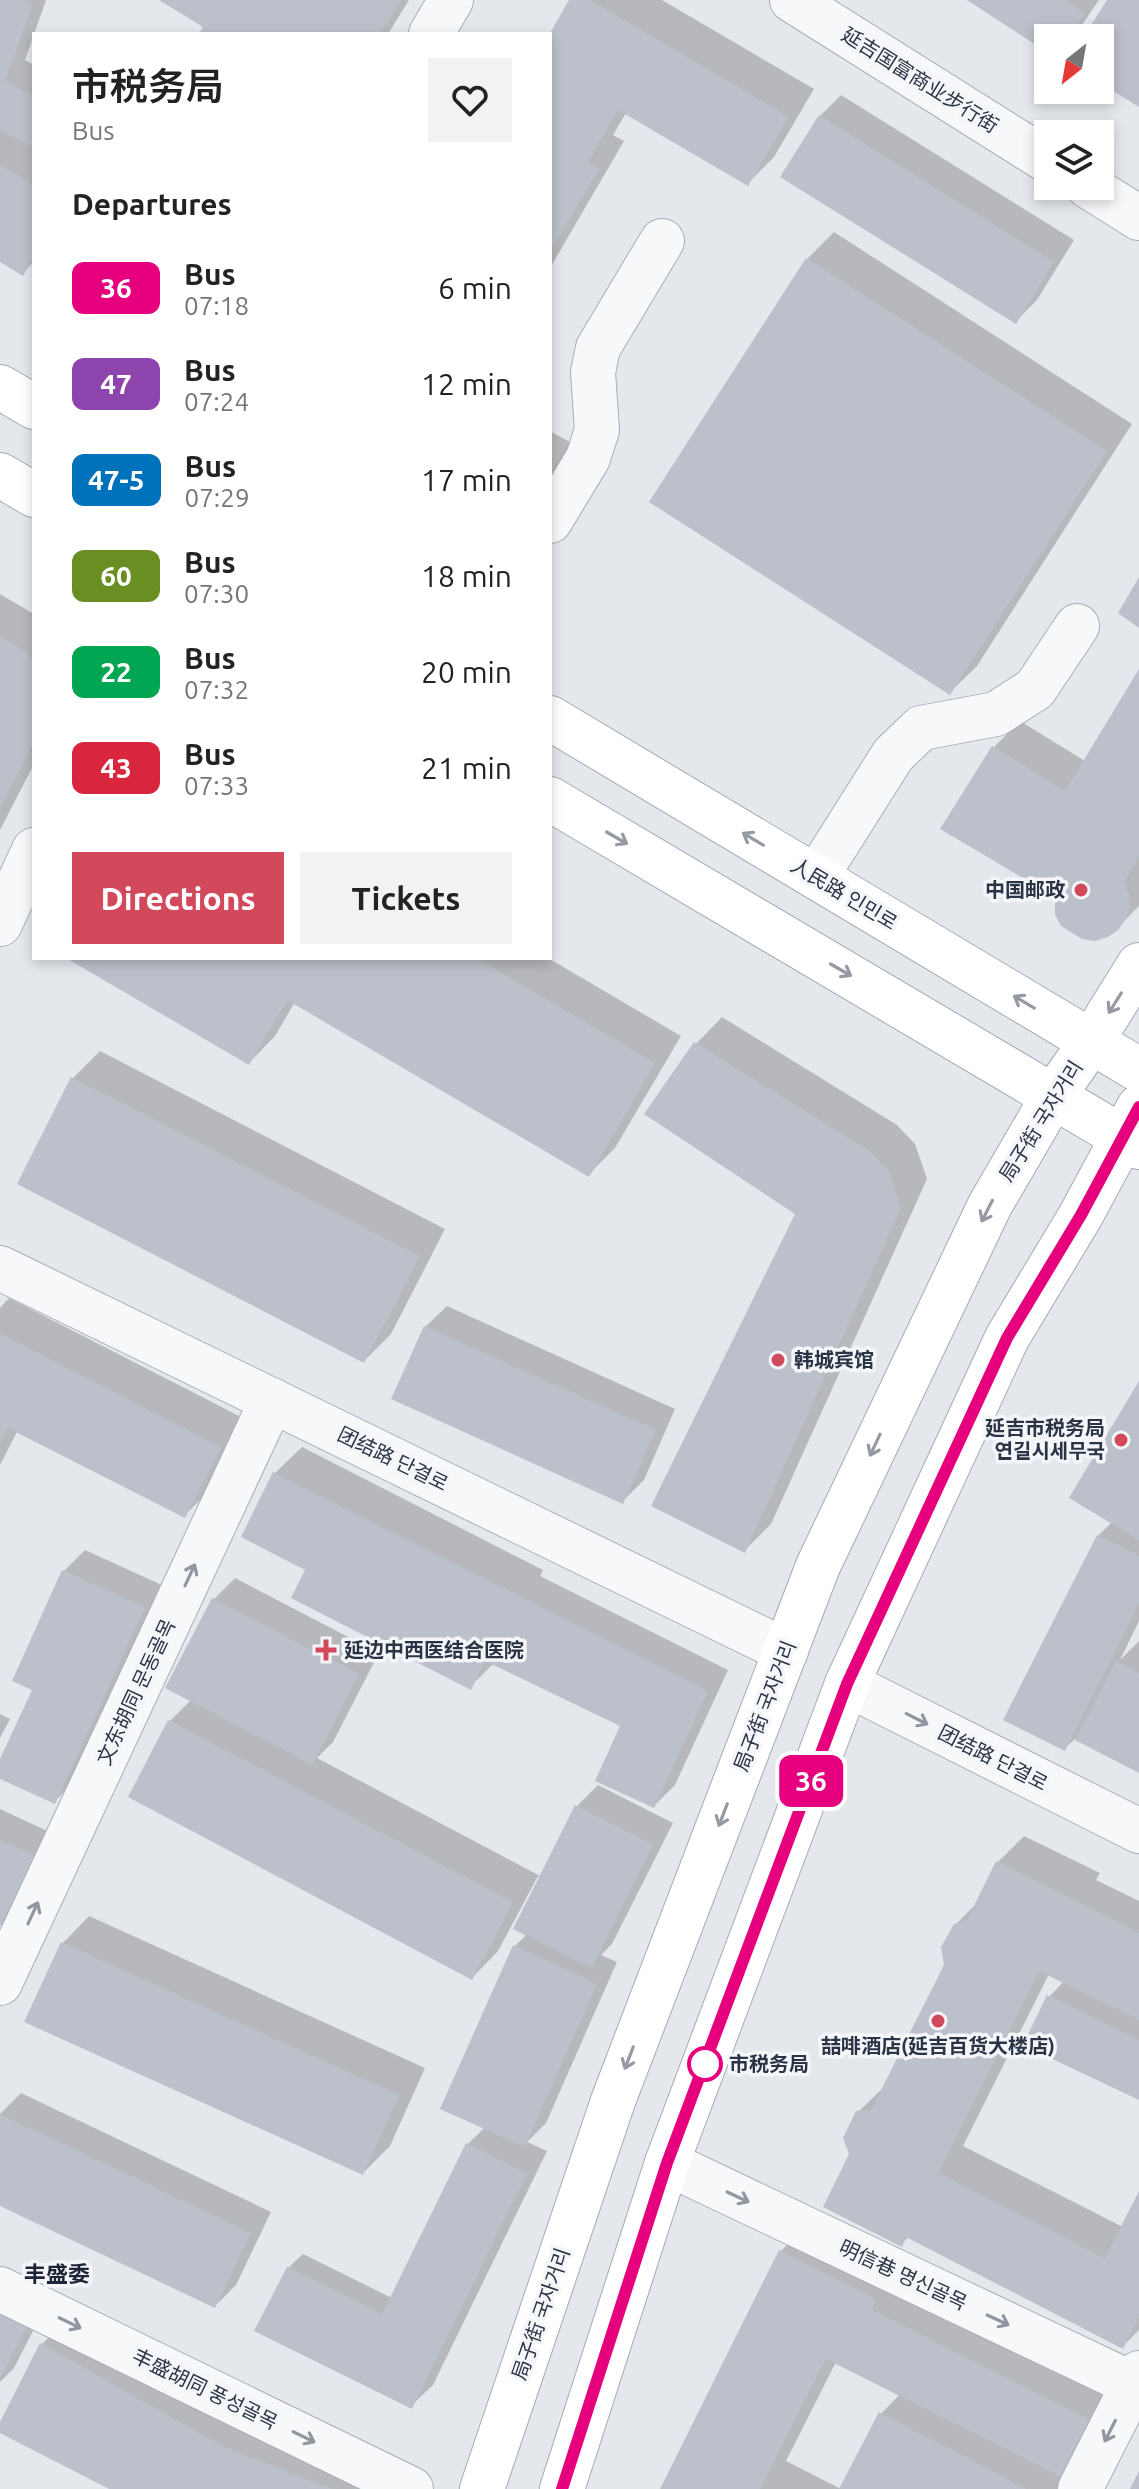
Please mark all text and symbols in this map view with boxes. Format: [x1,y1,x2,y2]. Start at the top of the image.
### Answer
street label: 延吉国富商业步行街 [838,22,1003,137]
north arrow [1034,24,1114,104]
map controls [1034,24,1114,200]
button: heart [428,58,512,142]
text: 市税务局 [72,65,224,107]
text: Bus [72,116,115,145]
button: layers [1034,120,1114,200]
text: Departures [72,187,232,221]
text: Bus [184,257,236,291]
text: 6 min [438,271,512,305]
text: 36 [100,272,132,303]
text: 07:18 [184,291,249,320]
text: Bus [184,353,236,387]
text: 12 min [421,367,512,401]
text: 47 [100,368,132,399]
text: 07:24 [184,387,249,416]
text: Bus [185,449,236,483]
text: 17 min [421,463,512,497]
text: 47-5 [88,464,145,495]
text: 07:29 [185,483,250,512]
text: Bus [184,545,236,579]
text: 18 min [421,559,512,593]
text: 60 [100,560,132,591]
text: 07:30 [184,579,249,608]
text: Bus [184,641,236,675]
text: 20 min [421,655,512,689]
text: 22 [100,656,132,687]
text: 07:32 [184,675,249,704]
text: Bus [184,737,236,771]
text: 21 min [421,751,512,785]
text: 43 [100,752,132,783]
text: 07:33 [184,771,249,800]
one-way arrow [605,830,628,846]
one-way arrow [742,831,765,847]
button: Directions [72,852,284,944]
button: Tickets [300,852,512,944]
street label: 人民路 인민로 [787,853,902,934]
place label: 中国邮政 [985,878,1065,901]
marker: 中国邮政 [1072,881,1090,899]
one-way arrow [829,962,852,978]
one-way arrow [1107,992,1123,1014]
one-way arrow [1013,994,1036,1010]
street label: 局子街 국자거리 [994,1056,1087,1185]
one-way arrow [979,1199,995,1223]
place label: 韩城宾馆 [794,1348,874,1371]
marker: 韩城宾馆 [769,1351,787,1369]
place label: 延吉市税务局 연길시세무국 [985,1416,1105,1462]
street label: 团结路 단결로 [334,1422,452,1495]
marker: 延吉市税务局 연길시세무국 [1112,1431,1130,1449]
one-way arrow [867,1433,882,1457]
one-way arrow [183,1564,198,1588]
street label: 文东胡同 문동골목 [92,1615,179,1768]
street label: 局子街 국자거리 [729,1637,800,1774]
place label: 延边中西医结合医院 [344,1638,524,1661]
marker: 延边中西医结合医院 [315,1639,337,1661]
one-way arrow [904,1712,928,1728]
street label: 团结路 단결로 [935,1720,1052,1795]
line badge: 36 [775,1755,847,1807]
text: 36 [795,1765,827,1796]
one-way arrow [715,1802,729,1827]
one-way arrow [26,1901,41,1925]
marker: 喆啡酒店(延吉百货大楼店) [929,2012,947,2030]
place label: 喆啡酒店(延吉百货大楼店) [821,2034,1055,2057]
one-way arrow [621,2045,635,2070]
marker: 市税务局 [688,2047,722,2081]
place label: 市税务局 [729,2052,809,2075]
one-way arrow [726,2190,750,2205]
street label: 明信巷 명신골목 [836,2235,971,2314]
street label: 局子街 국자거리 [507,2245,574,2383]
district label: 丰盛委 [24,2261,90,2286]
one-way arrow [986,2313,1010,2328]
one-way arrow [58,2316,82,2332]
street label: 丰盛胡同 풍성골목 [129,2344,281,2434]
one-way arrow [1101,2418,1117,2442]
one-way arrow [292,2430,316,2445]

